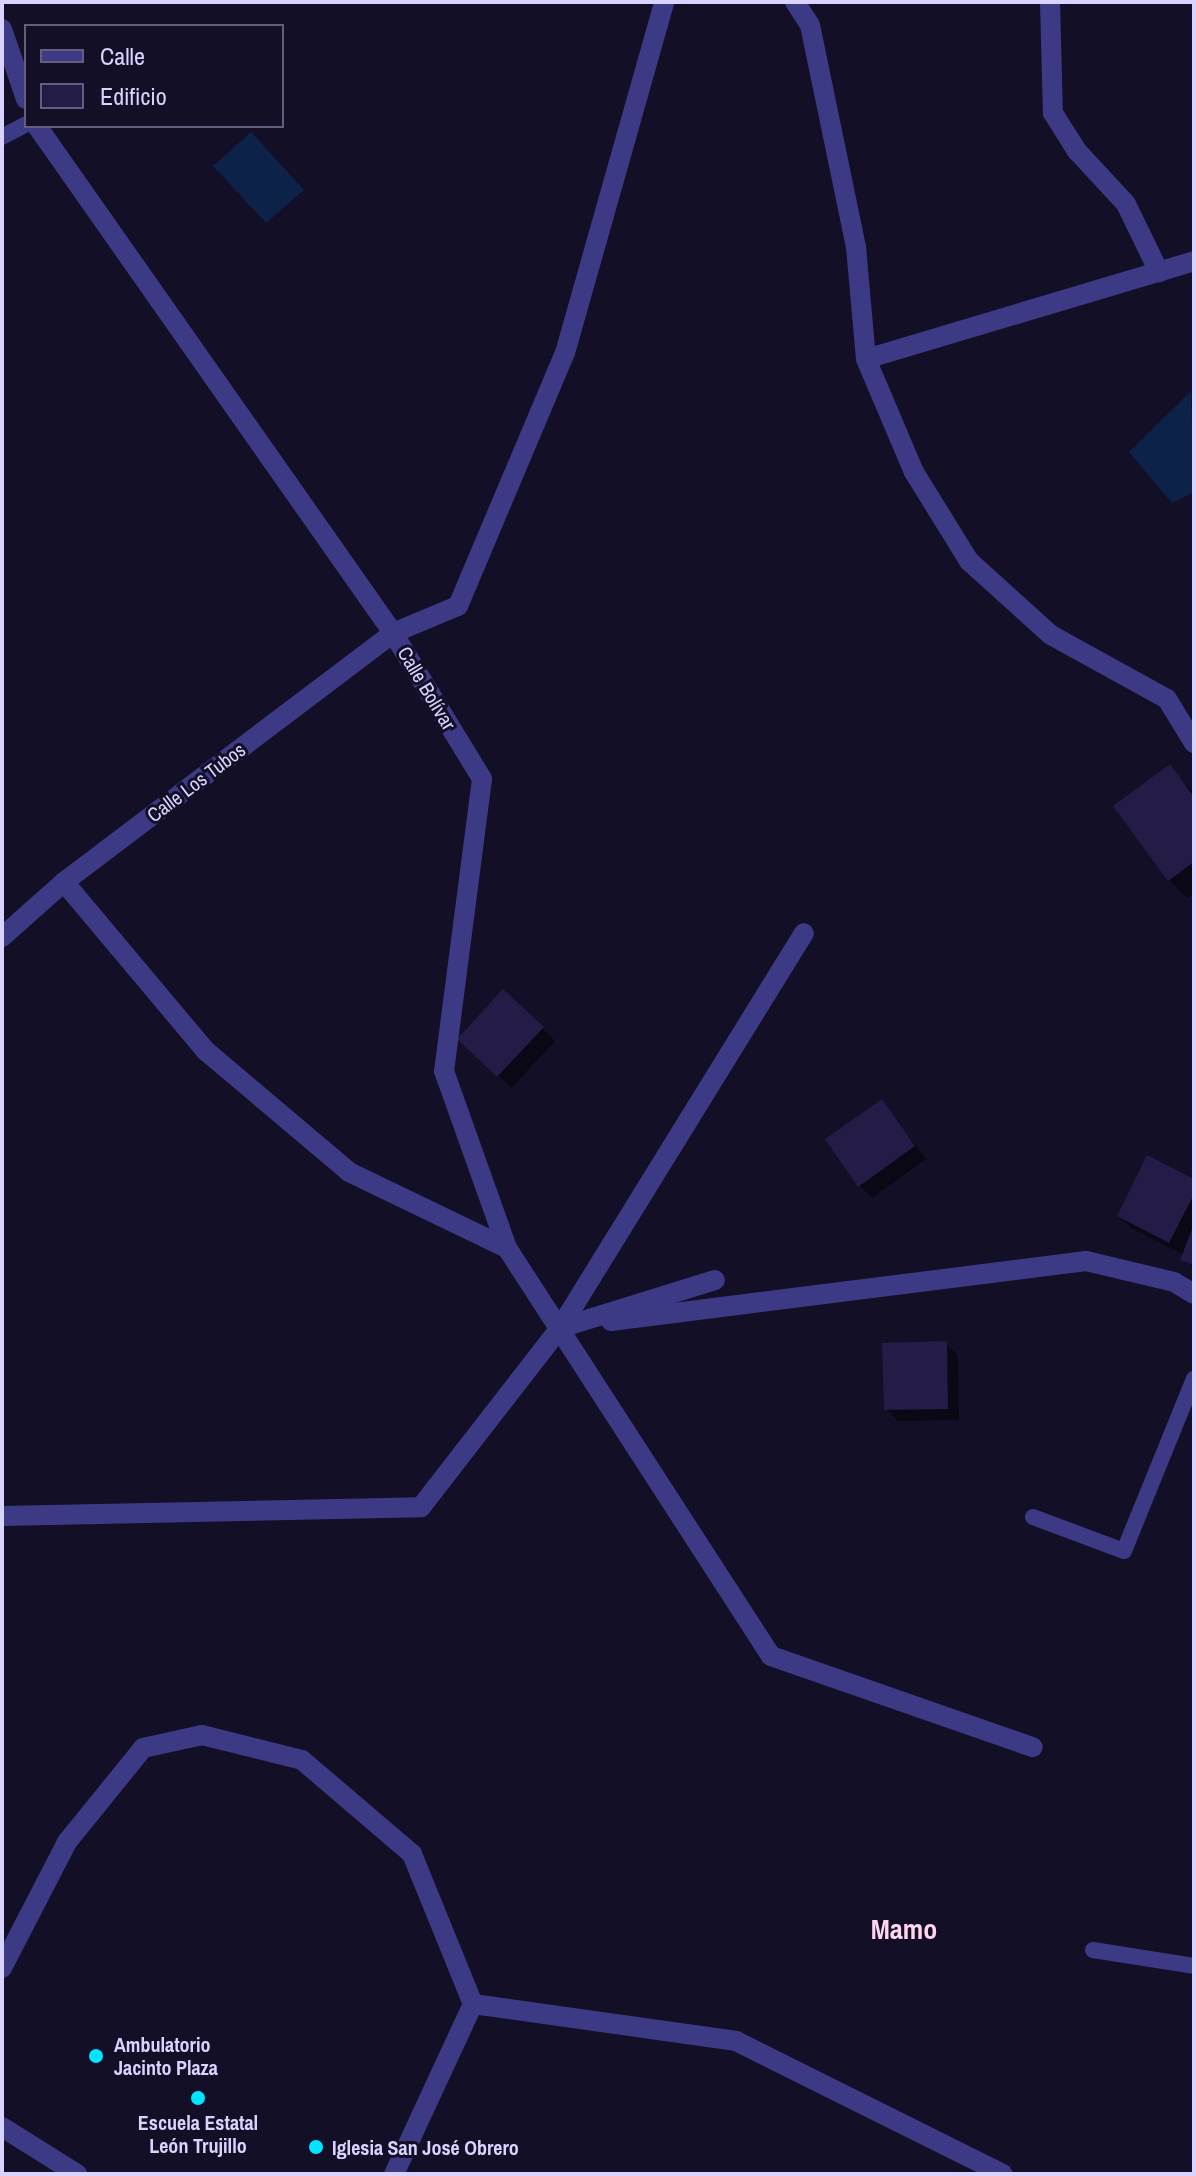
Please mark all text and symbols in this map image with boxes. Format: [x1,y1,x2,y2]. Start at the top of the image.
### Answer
legend [24,24,284,128]
text: Calle [100,40,145,72]
text: Edificio [100,80,167,112]
street label: Calle Bolívar [393,642,461,734]
street label: Calle Los Tubos [142,737,250,827]
district label: Mamo [871,1912,937,1946]
place label: Ambulatorio Jacinto Plaza [114,2032,218,2079]
marker: Ambulatorio Jacinto Plaza [85,2045,107,2067]
marker: Escuela Estatal León Trujillo [189,2089,207,2107]
place label: Escuela Estatal León Trujillo [138,2110,258,2157]
place label: Iglesia San José Obrero [332,2135,519,2159]
marker: Iglesia San José Obrero [307,2138,325,2156]

